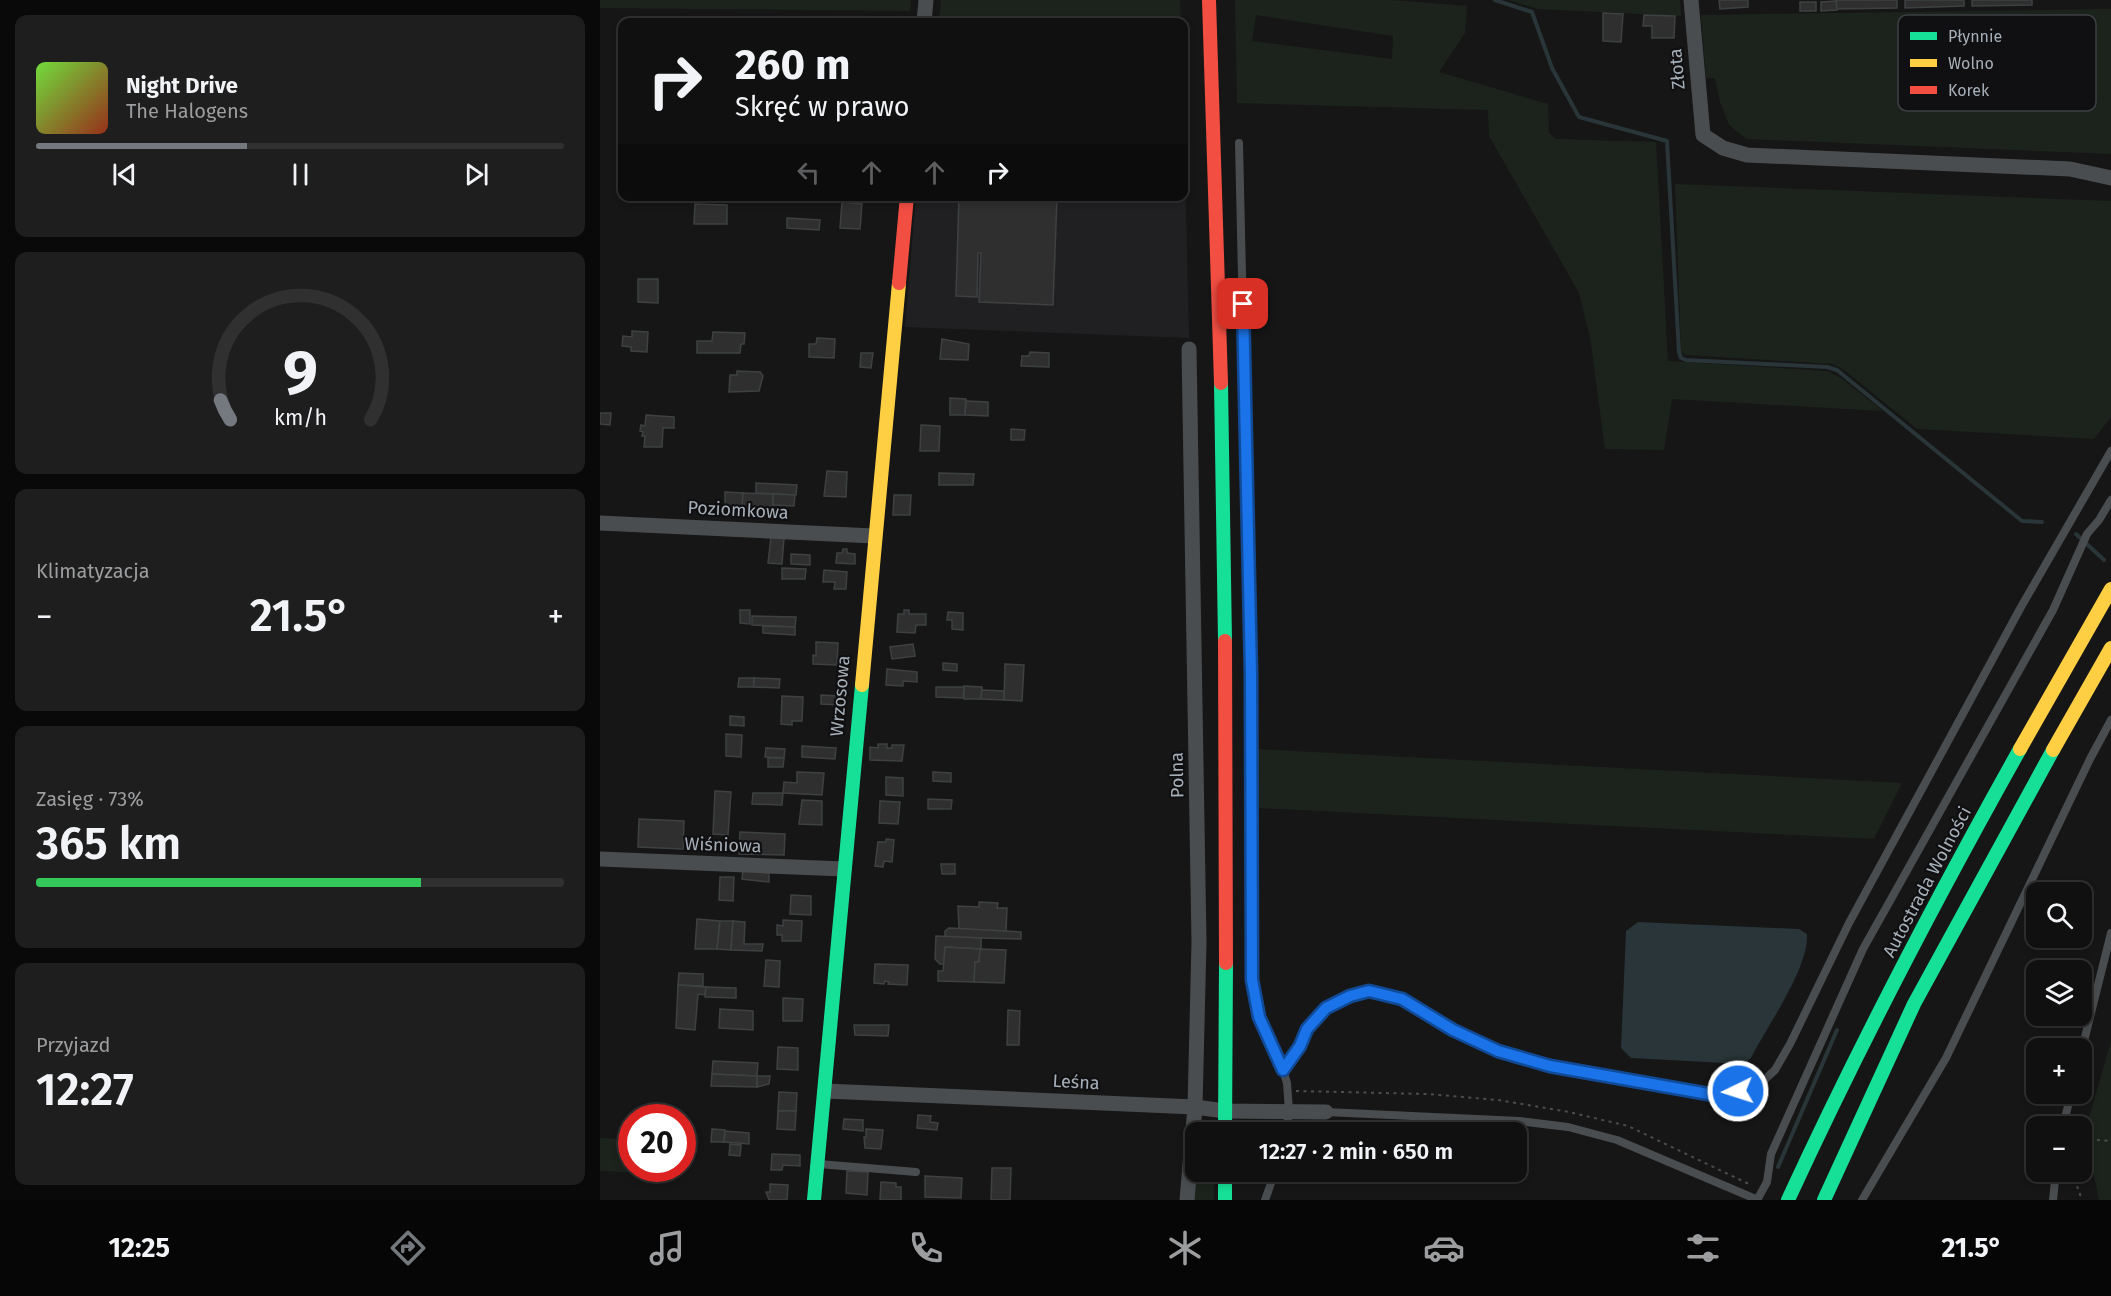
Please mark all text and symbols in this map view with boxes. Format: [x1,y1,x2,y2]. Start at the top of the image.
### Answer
legend [1898,15,2096,111]
text: Płynnie [1948,27,2002,46]
text: 260 m [735,40,850,90]
icon: right [636,42,714,120]
street label: Złota [1664,48,1690,90]
text: Wolno [1948,54,1994,73]
text: Night Drive [126,72,238,99]
text: Korek [1948,81,1990,100]
text: Skręć w prawo [735,91,910,123]
text: The Halogens [126,99,248,123]
icon: left [792,156,825,189]
icon: ahead [855,156,888,189]
icon: ahead [918,156,951,189]
icon: right [981,156,1014,189]
icon: previous [108,158,141,191]
icon: pause [284,158,317,191]
icon: next [460,158,493,191]
pin [1217,278,1268,329]
icon: arrive [1226,287,1259,320]
text: 9 [283,336,317,411]
text: km/h [273,405,327,431]
street label: Poziomkowa [687,496,789,524]
text: Klimatyzacja [36,559,150,583]
text: 21.5° [250,589,350,643]
text: − [36,597,53,637]
text: + [548,597,564,637]
street label: Wrzosowa [826,655,854,737]
street label: Polna [1166,752,1188,798]
text: Zasięg · 73% [36,787,144,811]
street label: Autostrada Wolności [1878,803,1976,961]
text: 365 km [36,817,181,871]
street label: Wiśniowa [684,833,762,857]
map controls [2026,882,2092,1182]
button: search [2026,882,2092,948]
button: layers [2026,960,2092,1026]
text: Przyjazd [36,1033,110,1057]
button: + [2026,1038,2092,1104]
position arrow [1706,1059,1770,1123]
text: 12:27 [36,1063,134,1117]
street label: Leśna [1052,1070,1100,1094]
speed limit sign: 20 [618,1104,696,1182]
button: − [2026,1116,2092,1182]
text: 12:27 · 2 min · 650 m [1259,1138,1453,1165]
icon: directions [387,1227,429,1269]
icon: music [646,1227,688,1269]
icon: phone [905,1227,947,1269]
icon: climate [1164,1227,1206,1269]
icon: car [1423,1227,1465,1269]
icon: filters [1682,1227,1724,1269]
text: 12:25 [109,1232,170,1264]
text: 21.5° [1941,1232,2002,1264]

